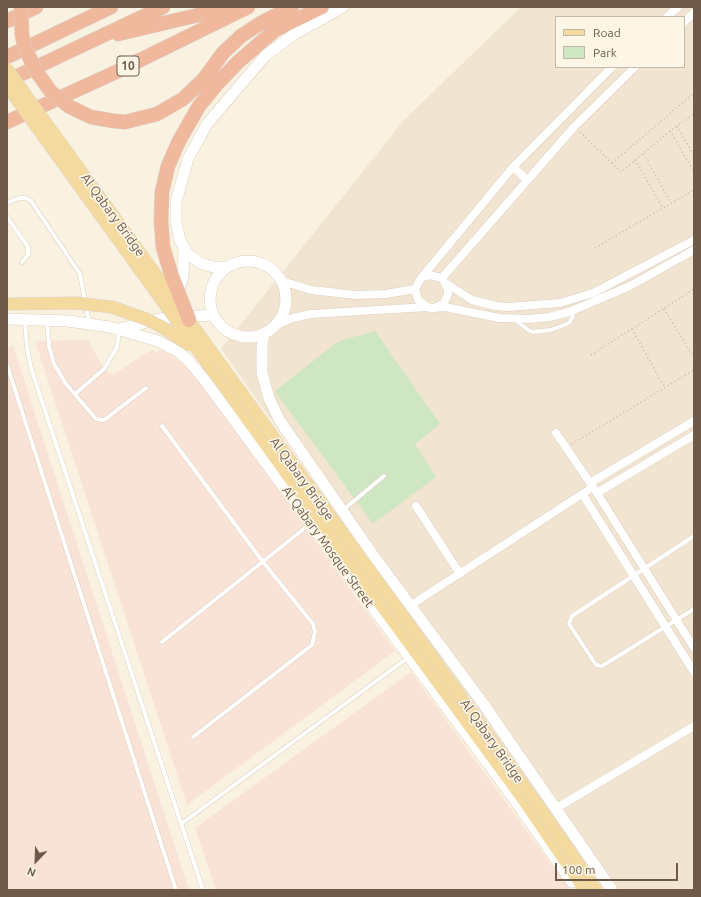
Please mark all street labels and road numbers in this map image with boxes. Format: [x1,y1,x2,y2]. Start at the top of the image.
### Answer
road number: 10 [117,56,139,76]
street label: Al Qabary Bridge [78,170,148,260]
street label: Al Qabary Bridge [267,434,337,524]
street label: Al Qabary Mosque Street [279,483,377,611]
street label: Al Qabary Bridge [457,696,527,786]

